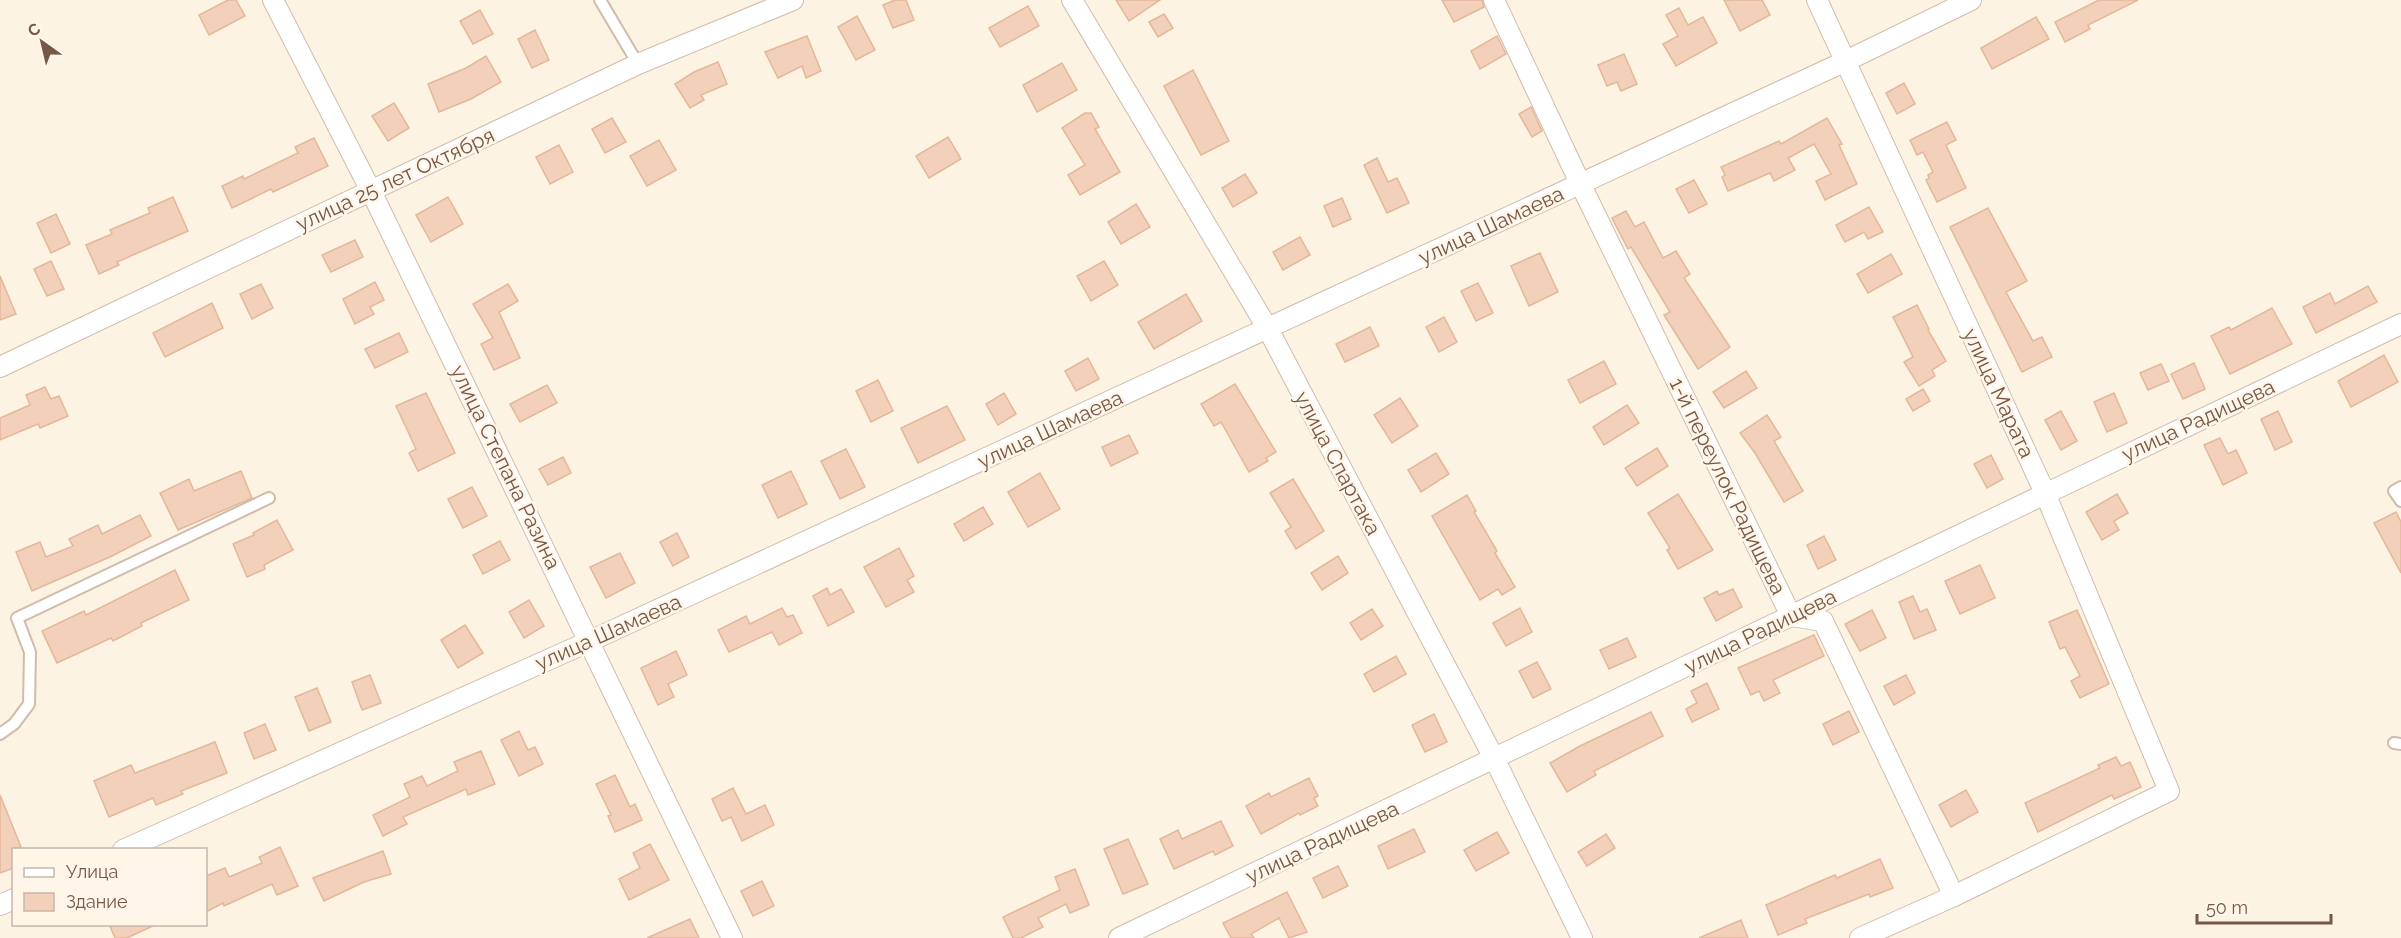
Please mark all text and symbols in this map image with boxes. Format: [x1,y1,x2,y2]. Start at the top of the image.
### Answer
north arrow [12,12,72,72]
text: С [24,19,44,41]
street label: улица 25 лет Октября [292,122,498,236]
street label: улица Шамаева [1414,180,1568,270]
street label: улица Марата [1958,324,2040,462]
street label: улица Степана Разина [446,361,566,573]
street label: 1-й переулок Радищева [1665,374,1791,598]
street label: улица Радищева [2117,374,2279,466]
street label: улица Шамаева [973,384,1127,474]
street label: улица Спартака [1290,387,1386,539]
street label: улица Радищева [1680,583,1840,679]
street label: улица Шамаева [531,589,685,675]
street label: улица Радищева [1241,796,1403,888]
legend [12,848,207,926]
text: Улица [66,861,118,882]
scale bar [2197,887,2330,925]
text: Здание [66,891,128,912]
text: 50 m [2206,897,2248,918]

